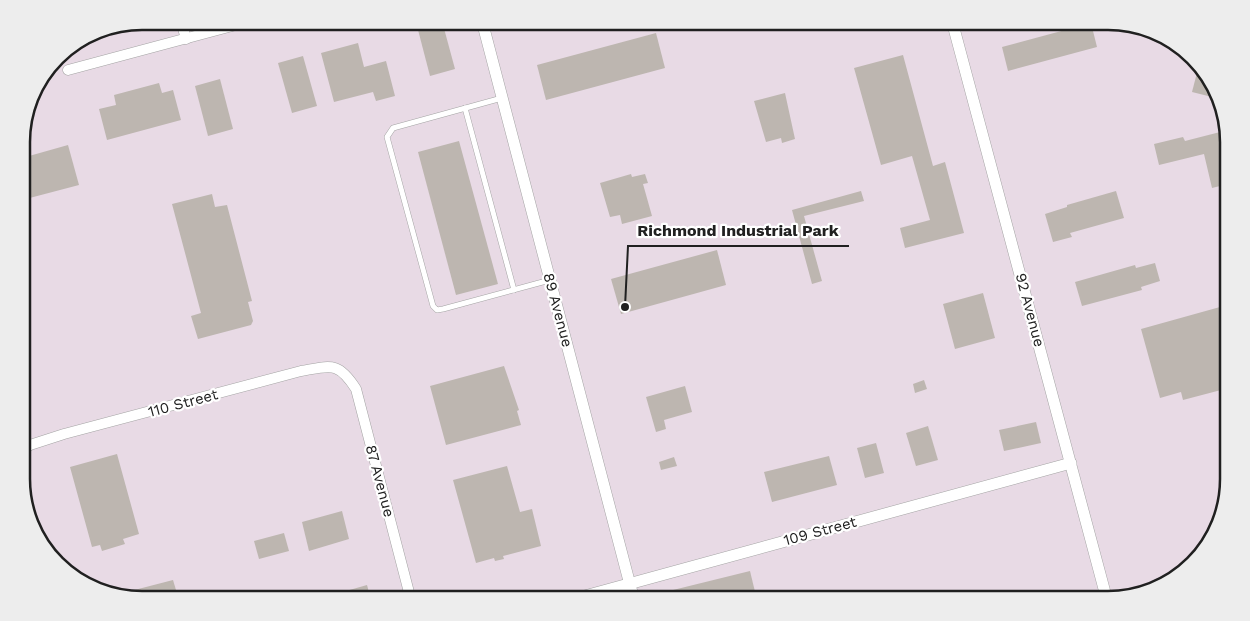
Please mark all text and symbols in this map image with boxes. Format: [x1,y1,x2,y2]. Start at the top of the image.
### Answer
callout: Richmond Industrial Park [628,215,849,246]
text: Richmond Industrial Park [637,221,839,240]
street label: 89 Avenue [539,271,577,349]
street label: 92 Avenue [1012,271,1048,349]
street label: 110 Street [146,385,220,421]
street label: 87 Avenue [362,443,398,519]
street label: 109 Street [782,512,859,549]

